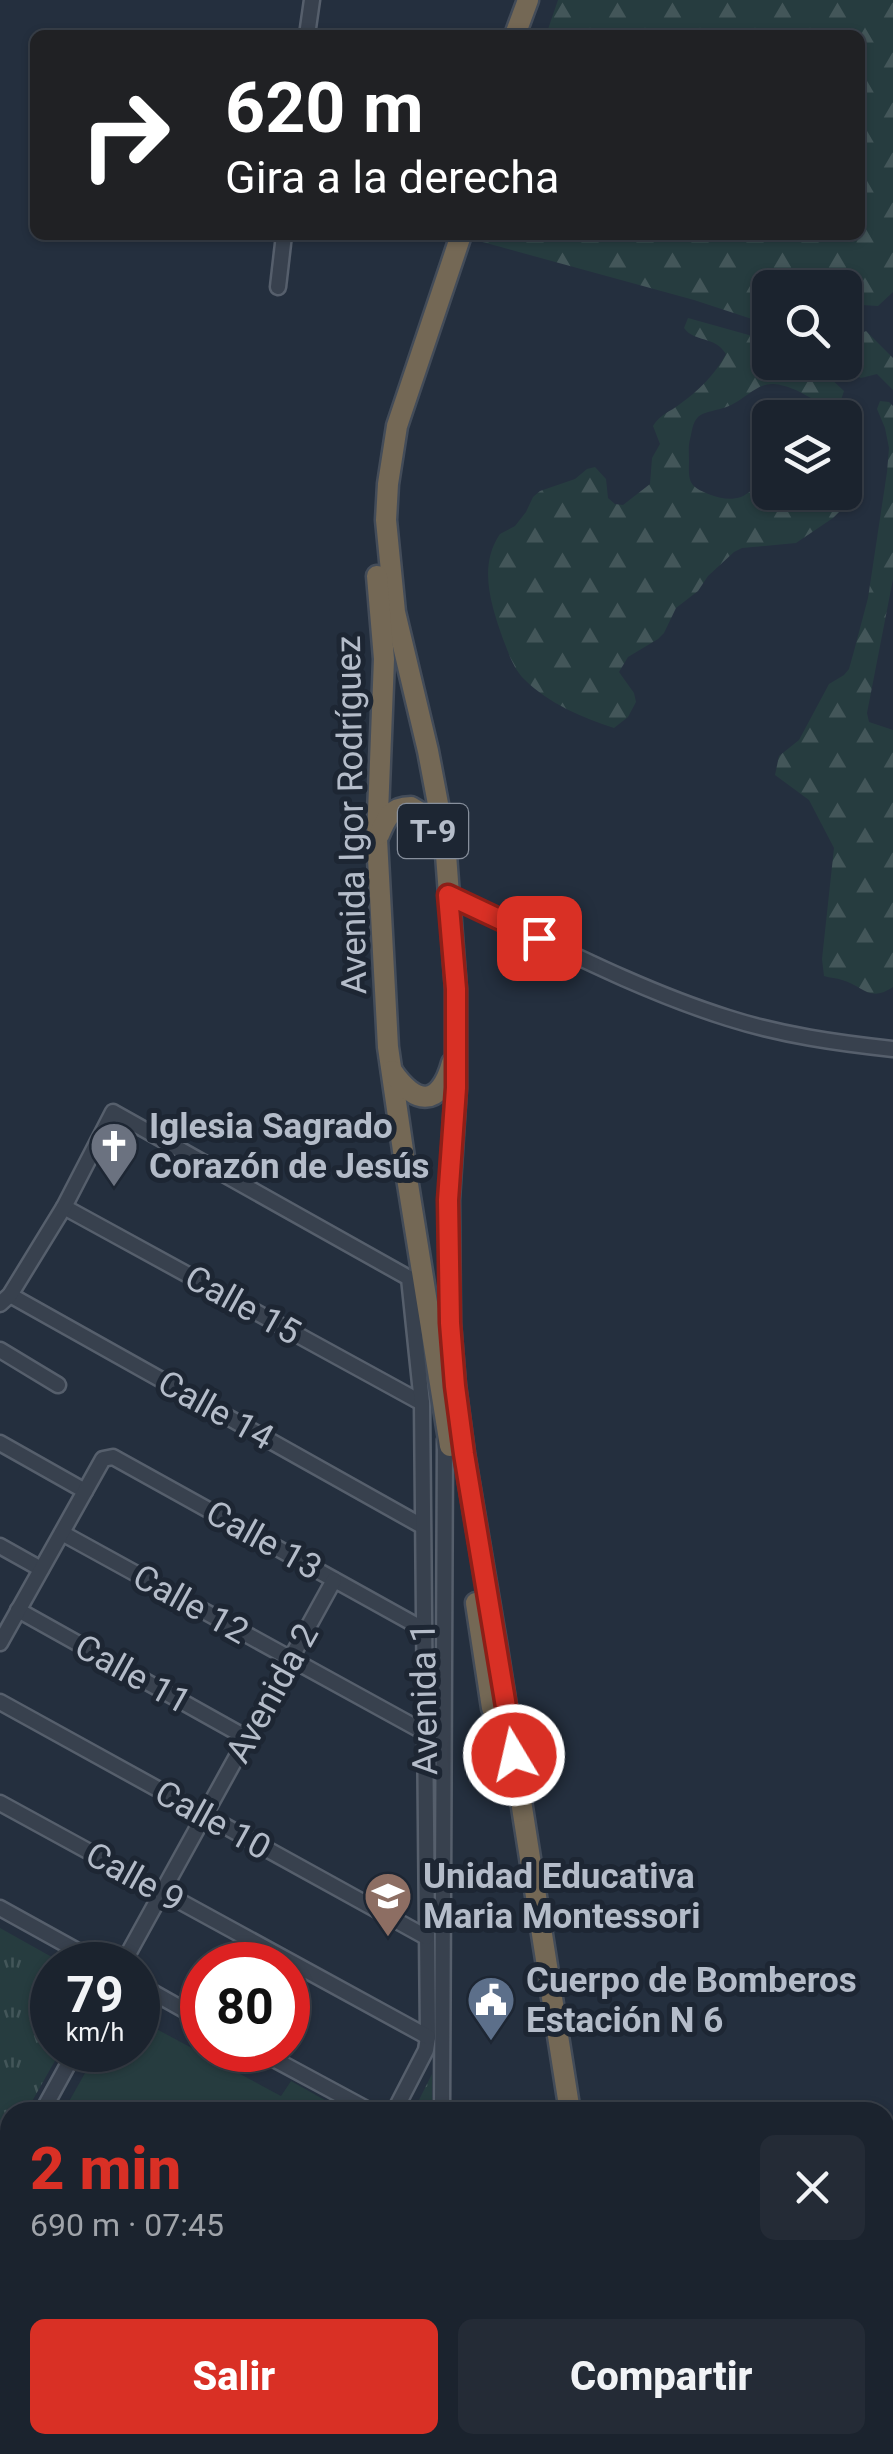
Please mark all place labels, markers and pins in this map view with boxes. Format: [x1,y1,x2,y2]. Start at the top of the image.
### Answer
pin [497,896,582,981]
place label: Iglesia Sagrado Corazón de Jesús [149,1106,430,1187]
church icon: Iglesia Sagrado Corazón de Jesús [88,1120,140,1188]
place label: Unidad Educativa Maria Montessori [423,1856,700,1937]
school or university icon: Unidad Educativa Maria Montessori [362,1870,414,1938]
place label: Cuerpo de Bomberos Estación N 6 [526,1960,857,2041]
public building icon: Cuerpo de Bomberos Estación N 6 [465,1974,517,2042]

